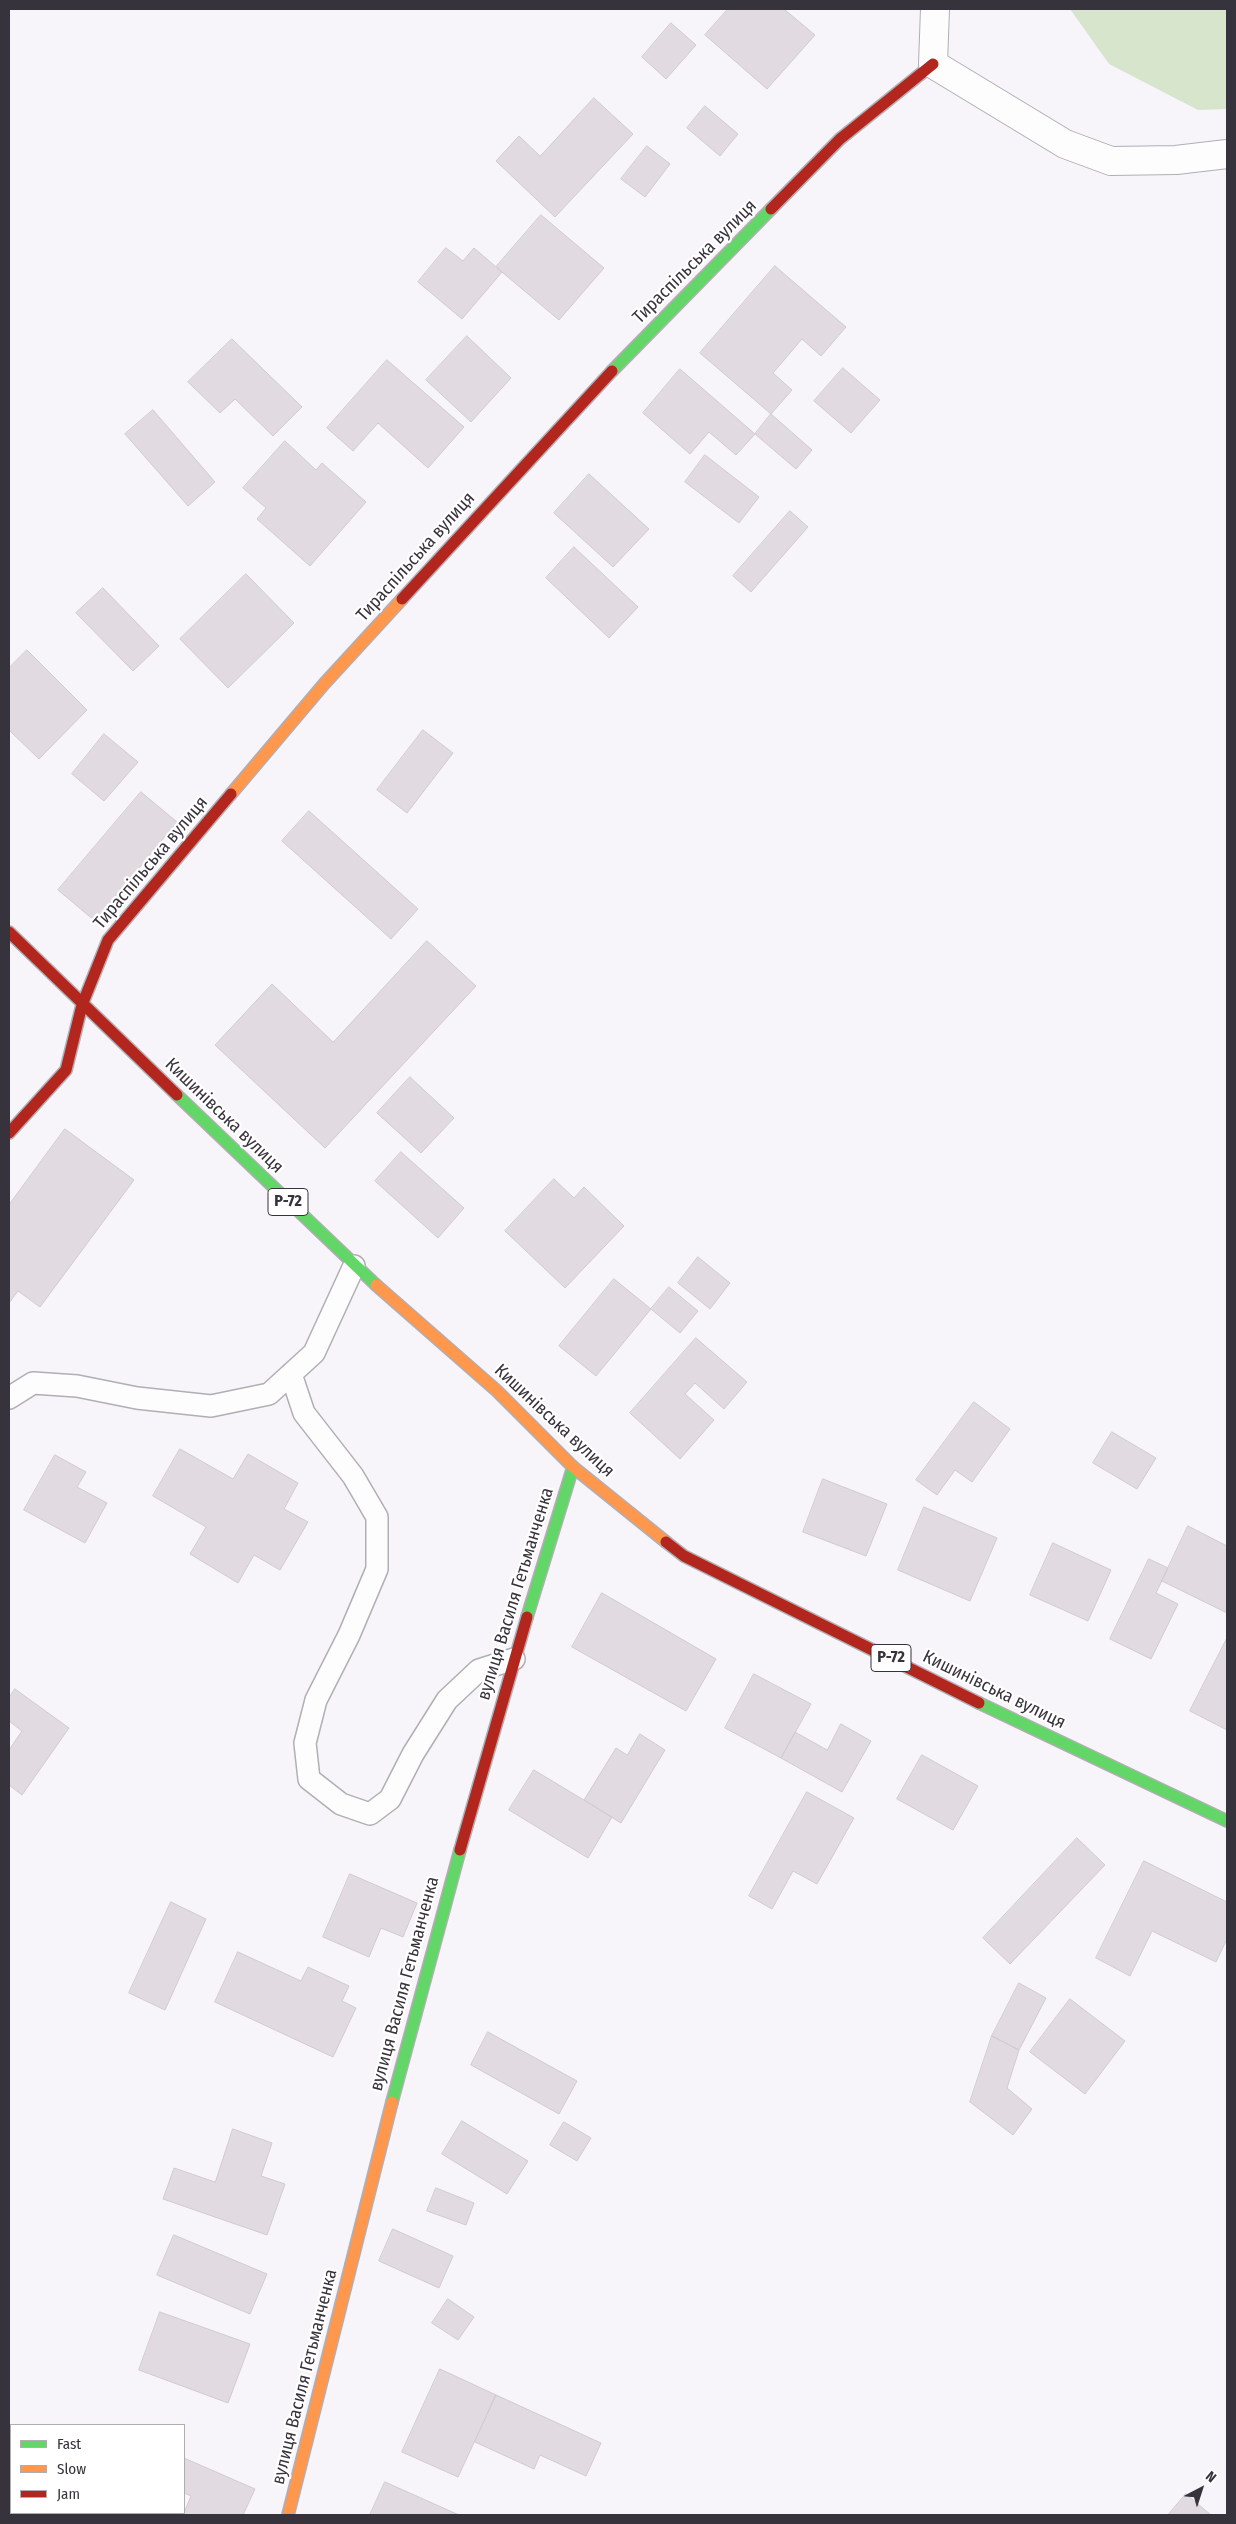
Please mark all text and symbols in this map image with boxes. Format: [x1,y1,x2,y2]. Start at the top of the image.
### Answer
street label: Тираспільська вулиця [629,196,761,328]
street label: Тираспільська вулиця [352,488,480,626]
street label: Тираспільська вулиця [89,792,213,934]
street label: Кишинівська вулиця [160,1054,288,1178]
road number: Р-72 [268,1188,308,1216]
street label: Кишинівська вулиця [490,1360,618,1482]
street label: вулиця Василя Гетьманченка [473,1485,559,1703]
road number: Р-72 [871,1645,911,1672]
street label: Кишинівська вулиця [919,1646,1069,1734]
street label: вулиця Василя Гетьманченка [366,1874,444,2094]
street label: вулиця Василя Гетьманченка [268,2267,342,2487]
legend [10,2424,185,2514]
text: Fast [57,2435,81,2453]
text: Slow [57,2460,86,2478]
north arrow [1176,2464,1226,2514]
text: N [1202,2468,1220,2486]
text: Jam [57,2485,80,2503]

